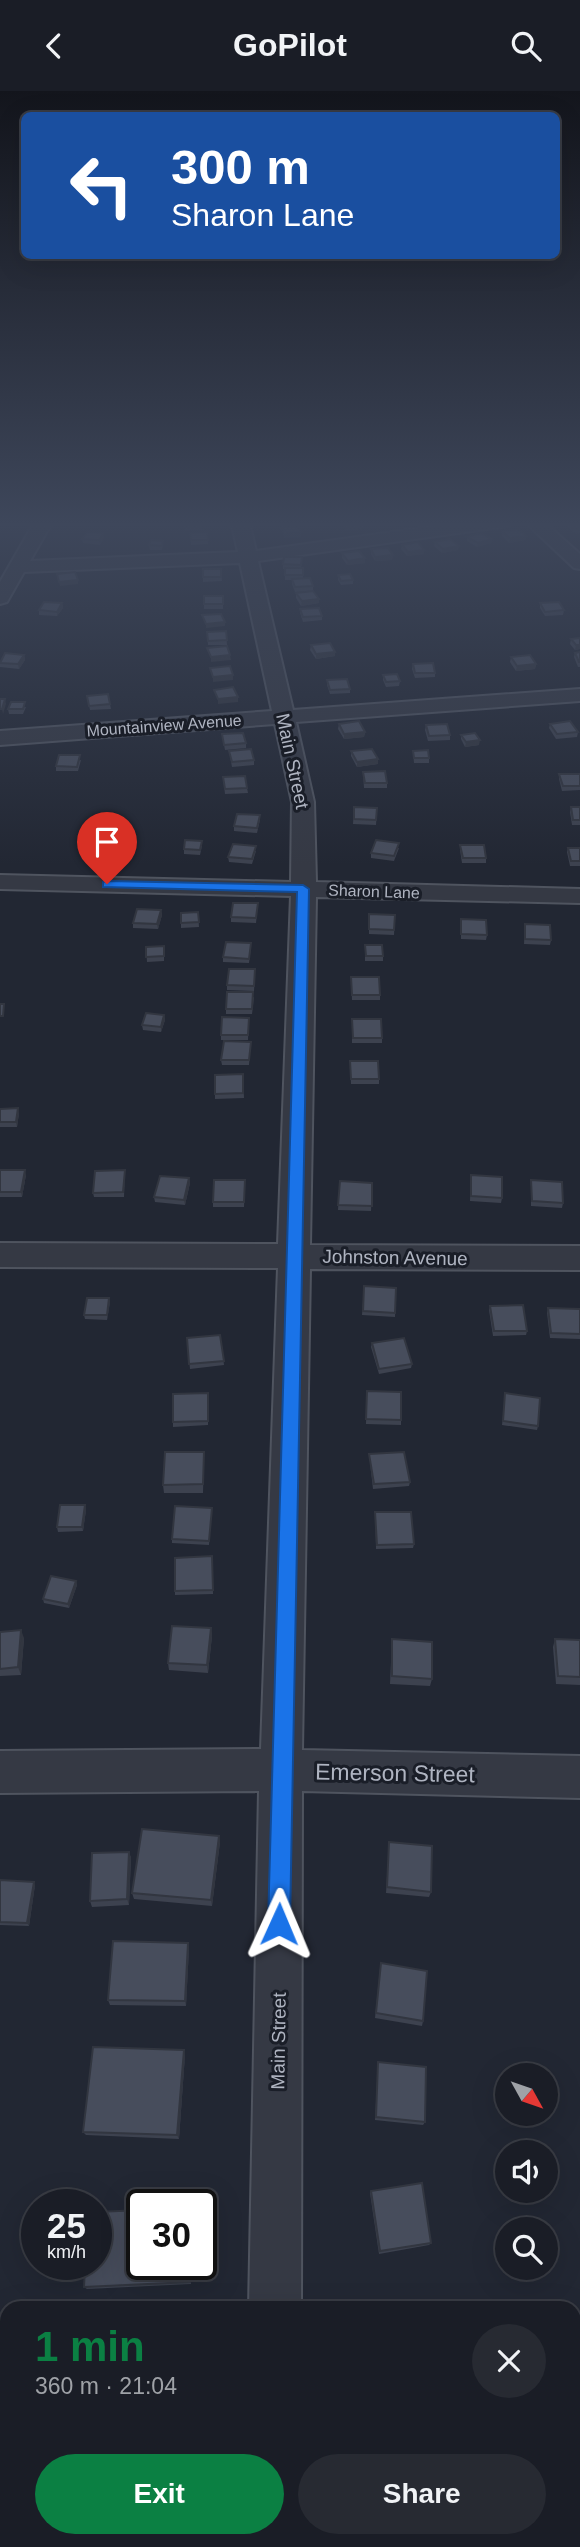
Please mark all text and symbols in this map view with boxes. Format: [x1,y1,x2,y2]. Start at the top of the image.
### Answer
icon: back [35,27,73,65]
text: GoPilot [233,27,347,63]
icon: search [507,27,545,65]
icon: left [56,140,147,231]
text: 300 m [171,140,310,194]
text: Sharon Lane [171,197,354,233]
street label: Main Street [272,711,313,812]
street label: Mountainview Avenue [86,712,242,739]
pin [77,812,137,884]
icon: arrive [88,823,126,861]
street label: Sharon Lane [328,881,420,902]
street label: Johnston Avenue [322,1246,468,1269]
street label: Emerson Street [315,1759,476,1787]
position arrow [242,1887,316,1961]
street label: Main Street [267,1992,290,2090]
north arrow [495,2063,558,2126]
map controls [495,2063,558,2280]
button: sound [495,2140,558,2203]
speed limit sign: 30 [126,2189,217,2280]
text: 25 [47,2206,86,2245]
button: search [495,2217,558,2280]
text: km/h [47,2242,86,2262]
text: 1 min [35,2323,145,2370]
button: close [472,2324,546,2398]
text: 360 m · 21:04 [35,2373,177,2399]
button: Exit [35,2454,284,2534]
button: Share [298,2454,546,2534]

